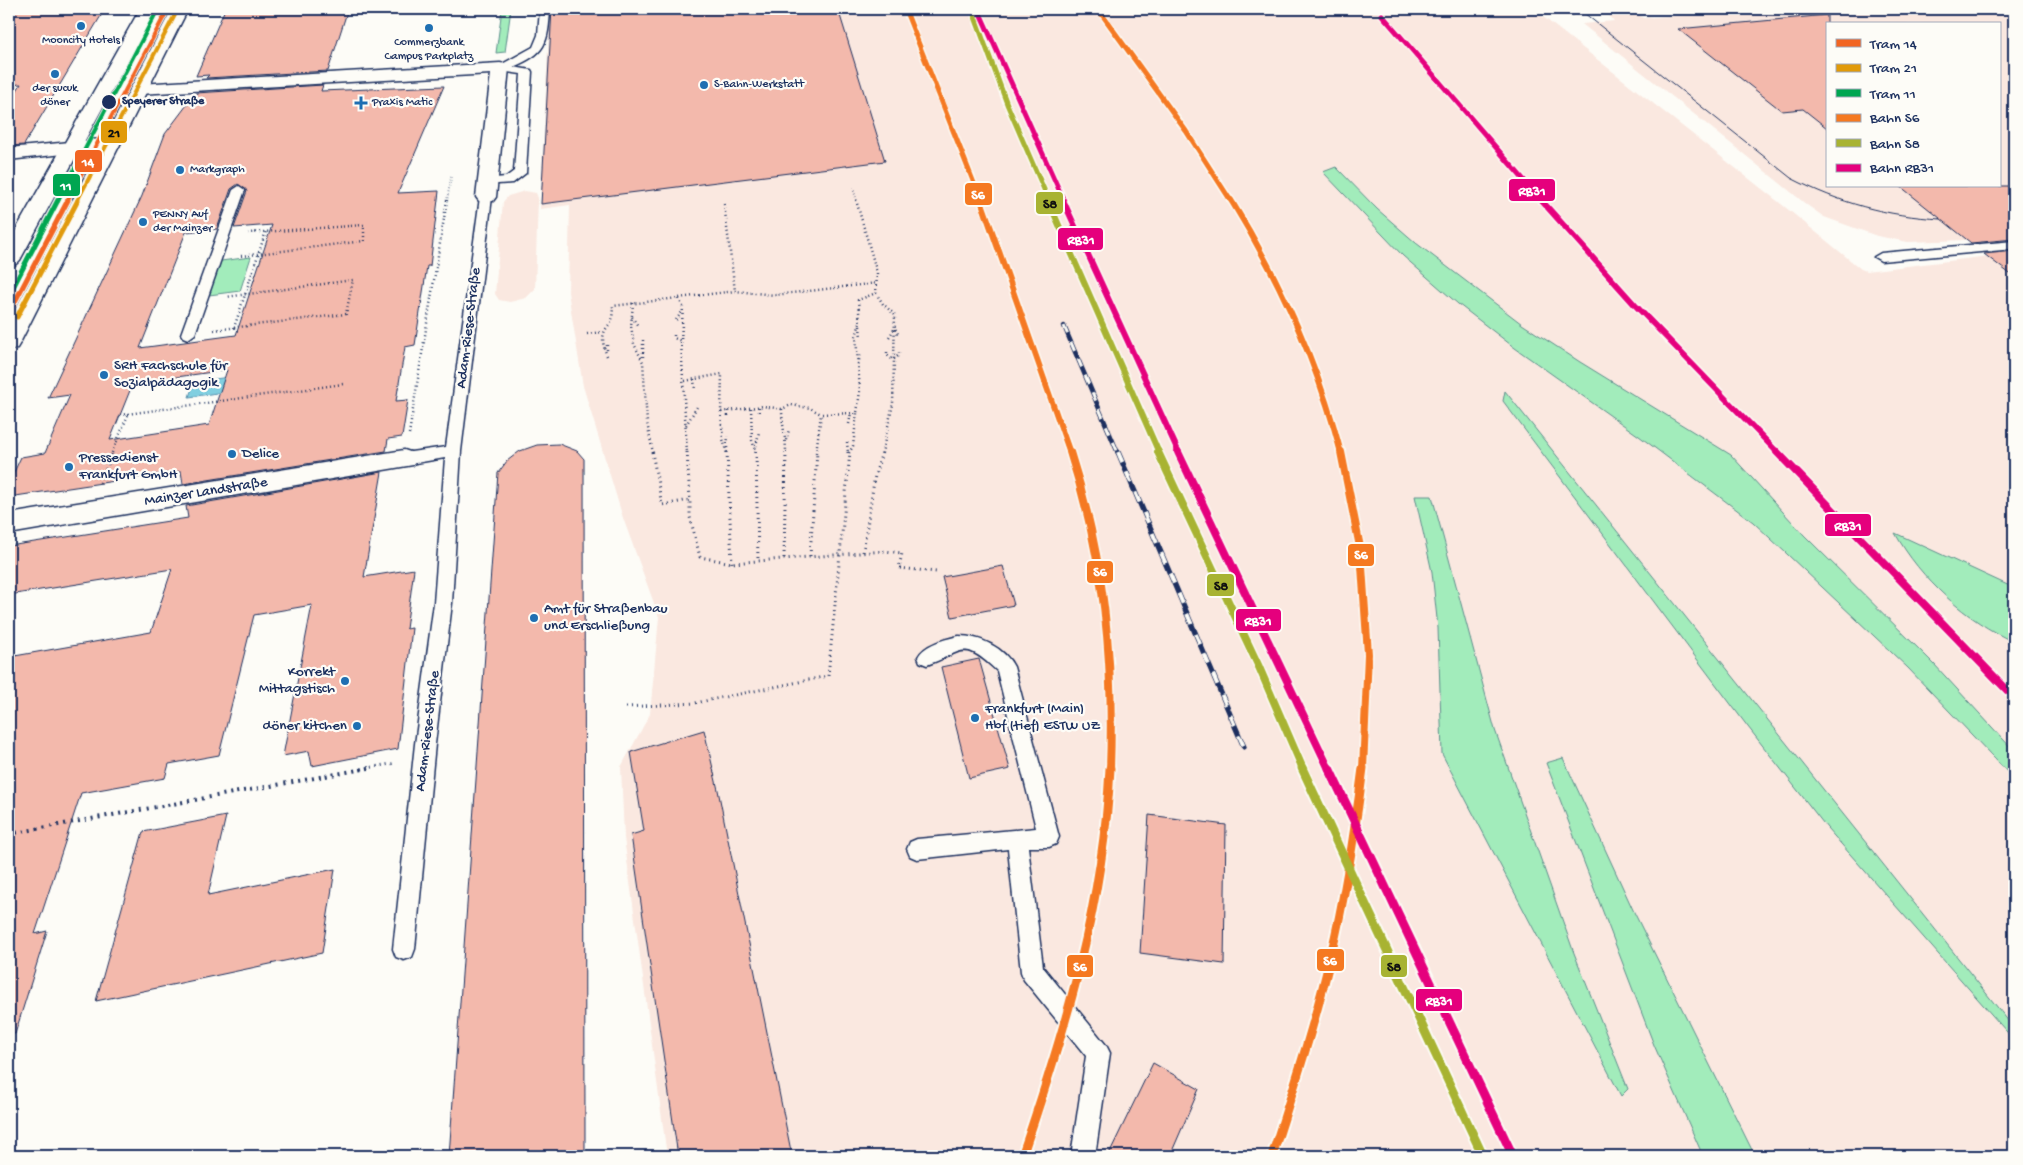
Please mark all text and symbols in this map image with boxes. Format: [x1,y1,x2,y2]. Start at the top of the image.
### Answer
marker: Mooncity Hotels [75,20,87,32]
marker: Commerzbank Campus Parkplatz [423,22,435,34]
legend [1826,22,2000,188]
place label: Mooncity Hotels [42,34,121,48]
place label: Commerzbank Campus Parkplatz [385,36,474,64]
text: Tram 14 [1869,36,1917,54]
text: Tram 21 [1869,60,1917,78]
marker: der sucuk döner [49,68,61,80]
place label: S-Bahn-Werkstatt [714,78,805,92]
marker: S-Bahn-Werkstatt [698,79,710,91]
place label: der sucuk döner [32,82,79,110]
text: Tram 11 [1869,86,1916,104]
marker: Speyerer Straße [100,93,118,111]
place label: Speyerer Straße [122,95,205,109]
marker: Praxis Matic [354,96,368,110]
place label: Praxis Matic [371,96,433,110]
text: Bahn S6 [1869,110,1920,128]
line badge: 21 [100,120,128,144]
text: 21 [108,126,121,143]
text: Bahn S8 [1869,136,1920,154]
line badge: 14 [74,149,103,173]
text: 14 [81,155,95,172]
text: Bahn RB31 [1869,160,1934,178]
place label: Markgraph [190,163,245,177]
marker: Markgraph [174,164,186,176]
line badge: 11 [52,173,81,197]
line badge: RB31 [1508,178,1556,202]
text: 11 [59,179,72,196]
line badge: S6 [964,182,993,206]
text: RB31 [1517,184,1546,201]
text: S6 [971,188,986,205]
line badge: S8 [1035,191,1064,215]
text: S8 [1043,197,1057,214]
place label: PENNY Auf der Mainzer [152,208,214,236]
marker: PENNY Auf der Mainzer [137,216,149,228]
line badge: RB31 [1057,227,1104,251]
text: RB31 [1066,233,1095,250]
street label: Adam-Riese-Straße [453,266,485,390]
place label: SRH Fachschule für Sozialpädagogik [114,357,229,392]
marker: SRH Fachschule für Sozialpädagogik [98,369,110,381]
place label: Delice [241,445,279,463]
marker: Delice [226,448,238,460]
place label: Pressedienst Frankfurt GmbH [78,449,178,484]
marker: Pressedienst Frankfurt GmbH [63,461,75,473]
street label: Mainzer Landstraße [143,473,269,511]
line badge: RB31 [1824,513,1872,537]
text: RB31 [1833,519,1862,536]
line badge: S6 [1347,543,1375,567]
text: S6 [1354,548,1369,565]
line badge: S6 [1086,560,1114,584]
text: S6 [1093,565,1108,582]
line badge: S8 [1206,573,1235,597]
text: S8 [1214,579,1228,596]
place label: Amt für Straßenbau und Erschließung [544,600,668,635]
line badge: RB31 [1235,608,1282,632]
marker: Amt für Straßenbau und Erschließung [528,612,540,624]
text: RB31 [1243,614,1272,631]
place label: Korrekt Mittagstisch [259,663,337,698]
street label: Adam-Riese-Straße [412,669,444,793]
marker: Korrekt Mittagstisch [339,675,351,687]
place label: Frankfurt (Main) Hbf (tief) ESTW UZ [984,700,1100,735]
marker: Frankfurt (Main) Hbf (tief) ESTW UZ [969,712,981,724]
place label: döner kitchen [263,717,347,735]
marker: döner kitchen [351,720,363,732]
line badge: S6 [1316,948,1345,972]
line badge: S6 [1066,954,1094,978]
text: S6 [1323,954,1338,971]
line badge: S8 [1380,954,1408,978]
text: S6 [1073,960,1088,977]
text: S8 [1387,960,1401,977]
line badge: RB31 [1415,988,1463,1012]
text: RB31 [1424,994,1453,1011]

